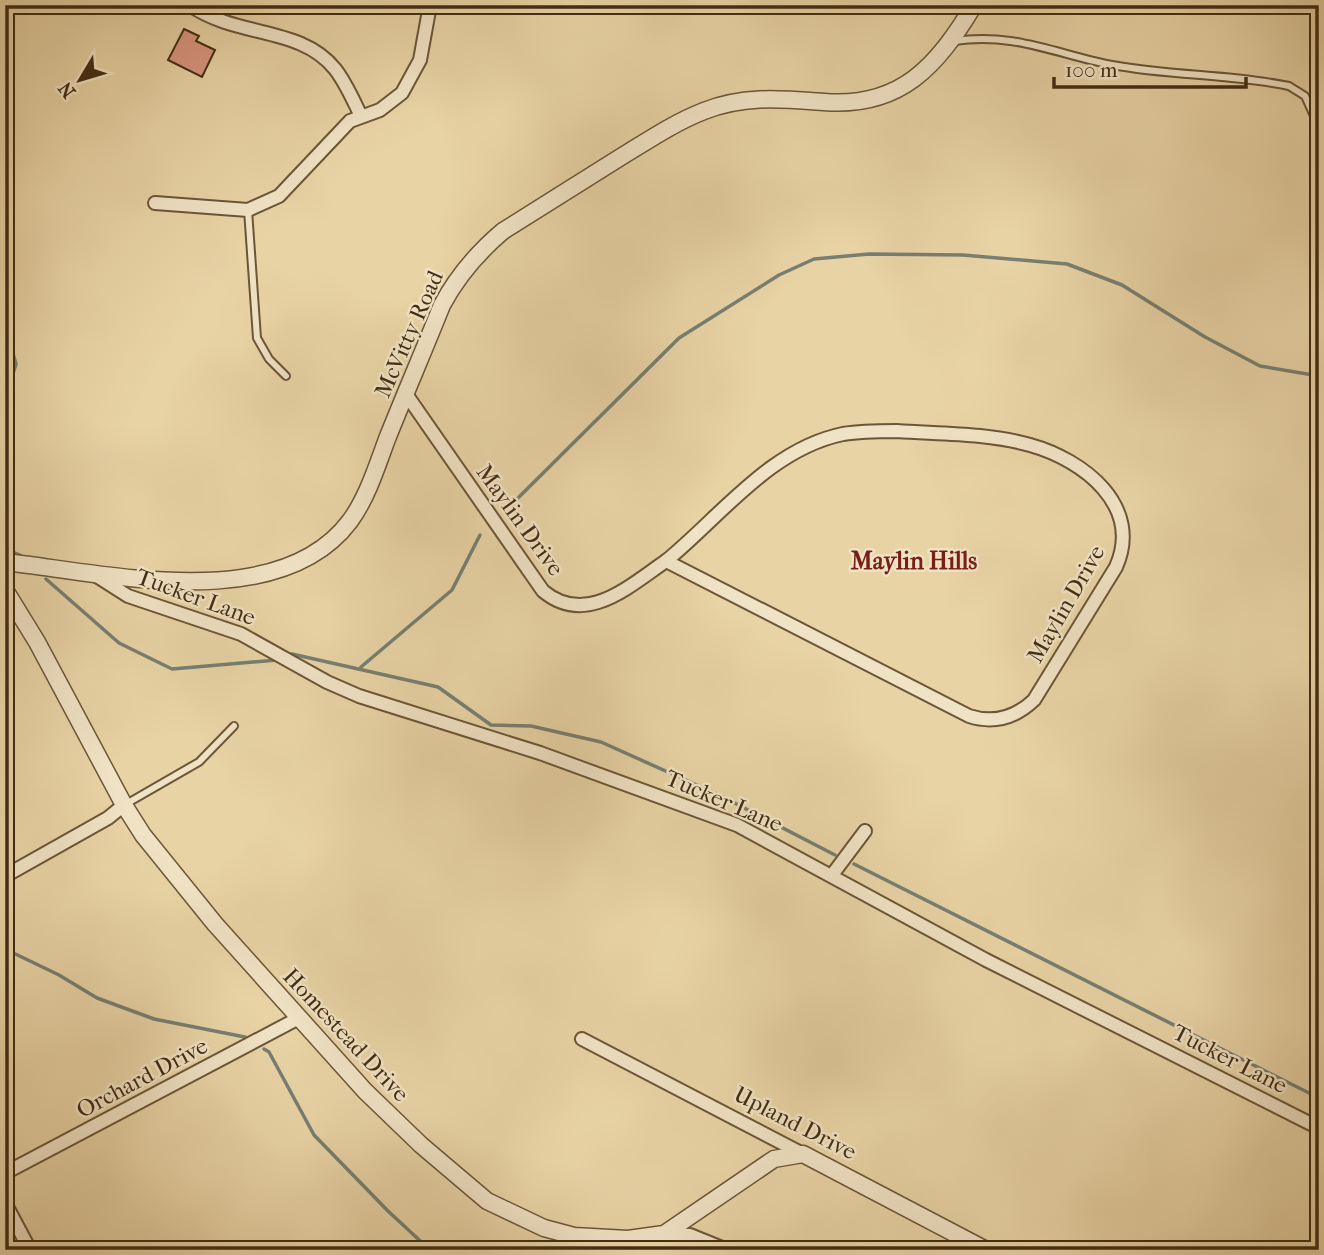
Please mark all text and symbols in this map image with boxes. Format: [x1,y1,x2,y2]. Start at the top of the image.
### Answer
north arrow [46,46,116,116]
scale bar [1054,46,1247,90]
text: 100 m [1065,58,1118,82]
text: N [54,77,80,102]
street label: McVitty Road [369,266,449,402]
street label: Maylin Drive [471,459,569,581]
street label: Maylin Drive [1022,540,1110,668]
district label: Maylin Hills [851,547,977,575]
street label: Tucker Lane [133,563,259,631]
street label: Tucker Lane [661,764,787,838]
street label: Homestead Drive [277,963,415,1107]
street label: Tucker Lane [1168,1019,1292,1099]
street label: Orchard Drive [72,1032,212,1124]
street label: Upland Drive [729,1081,861,1165]

